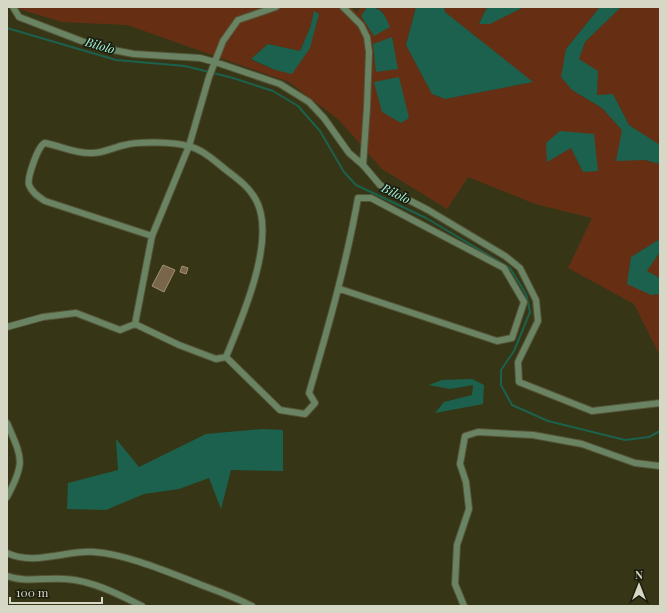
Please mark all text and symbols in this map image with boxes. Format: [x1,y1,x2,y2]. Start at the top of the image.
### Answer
water label: Bilolo [83,33,117,57]
water label: Bilolo [379,179,413,207]
north arrow [619,565,659,605]
text: N [635,567,643,582]
scale bar [10,579,102,605]
text: 100 m [16,584,49,600]

